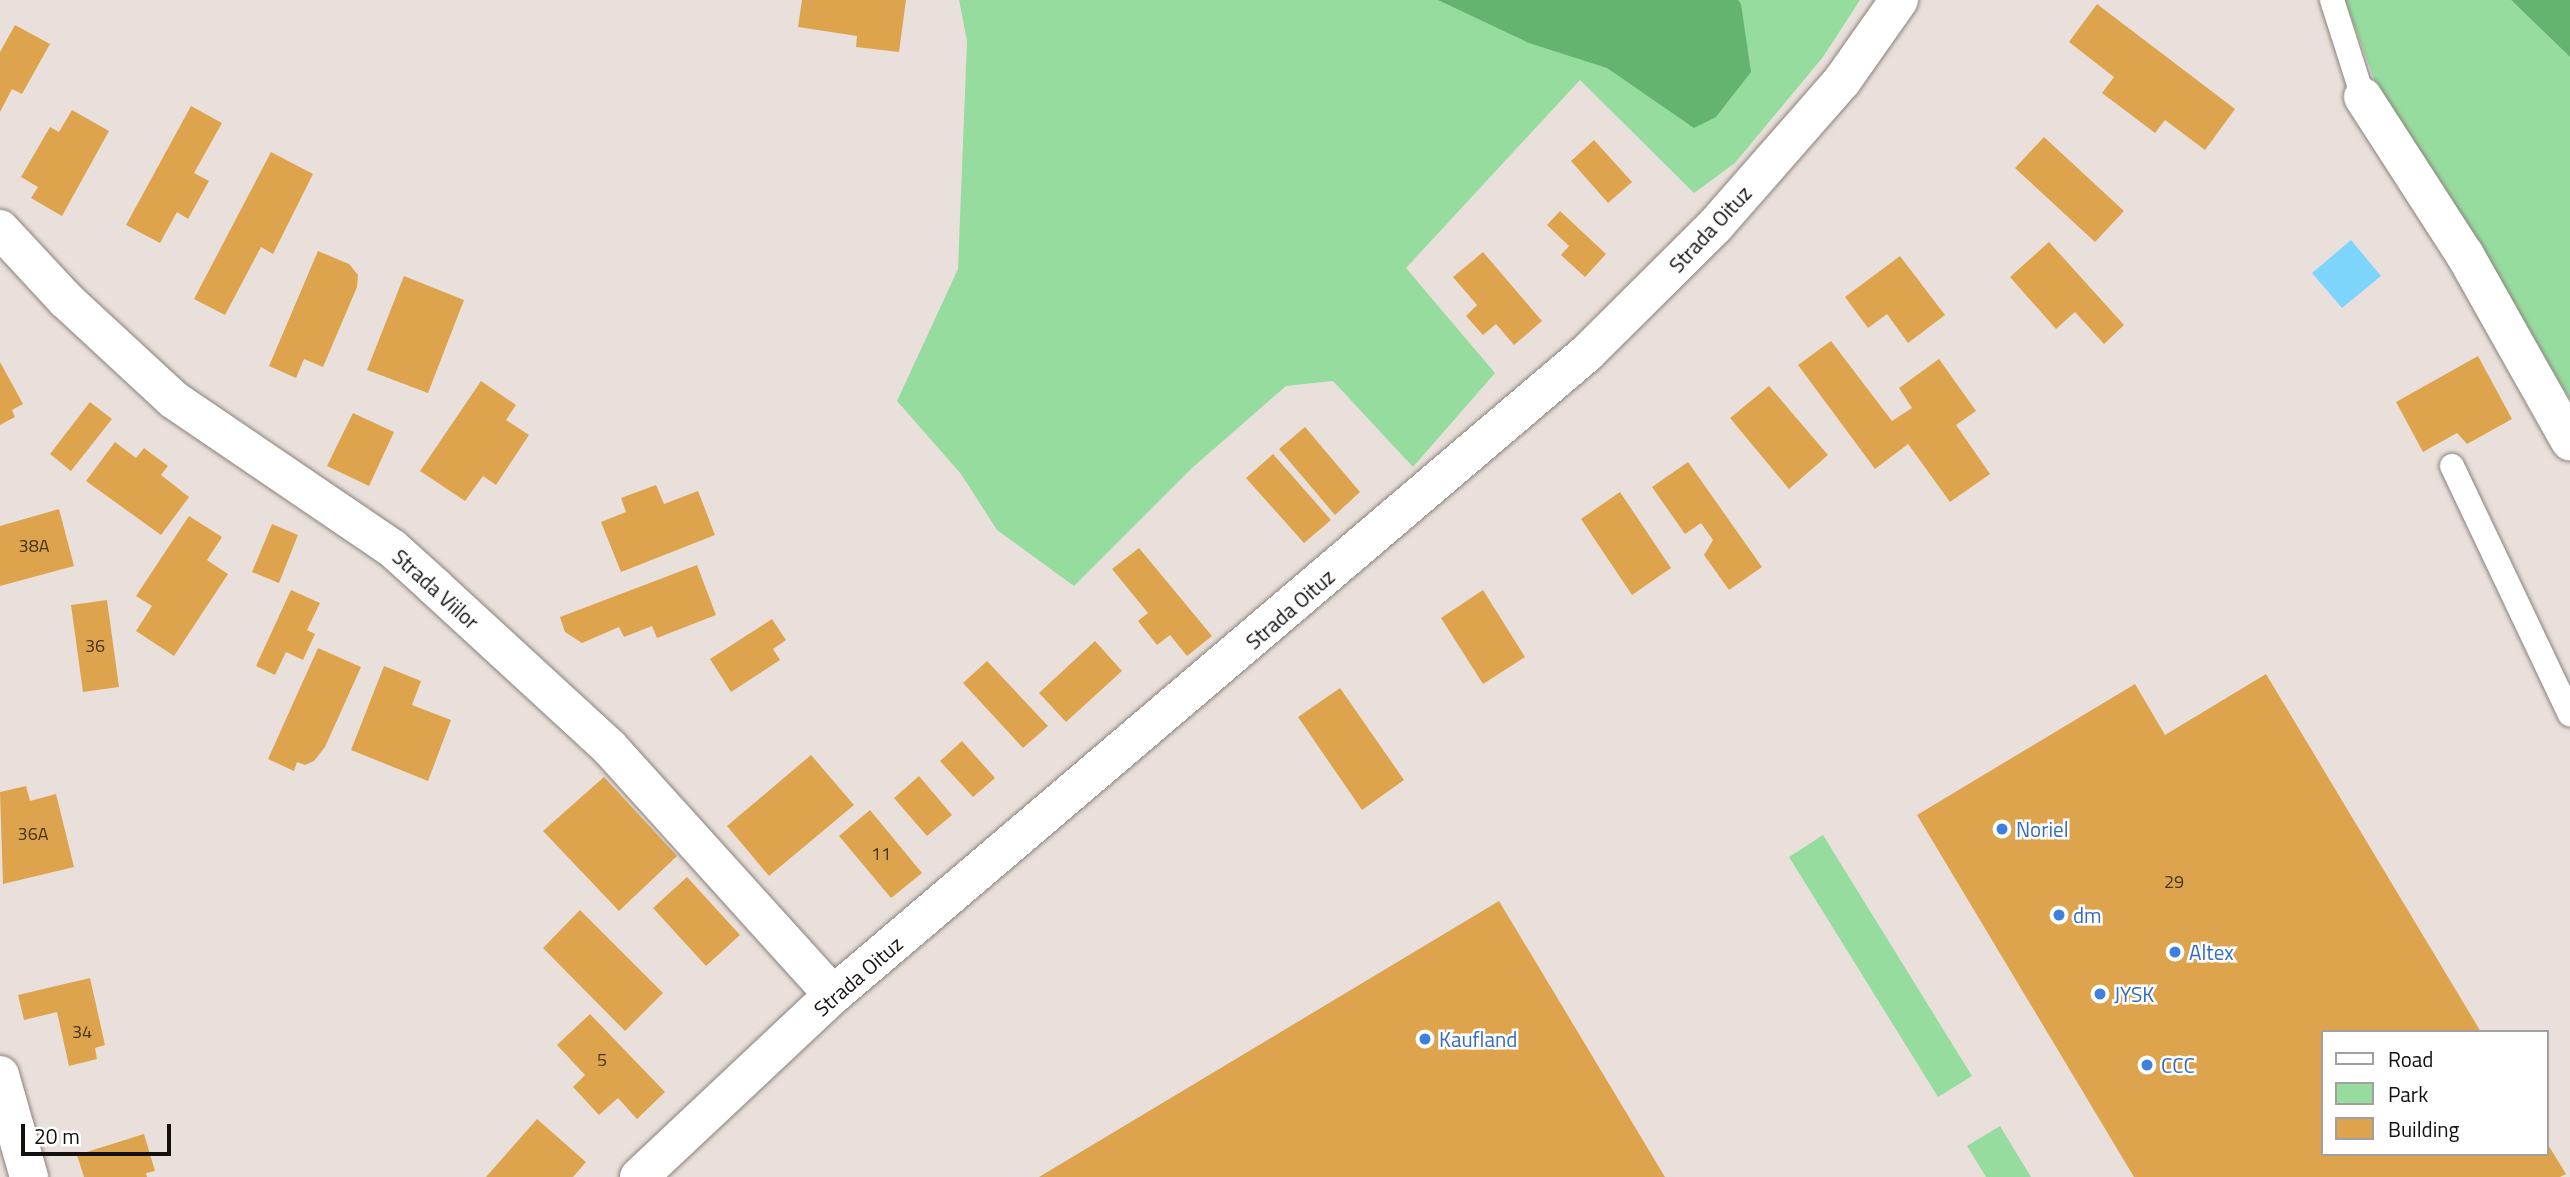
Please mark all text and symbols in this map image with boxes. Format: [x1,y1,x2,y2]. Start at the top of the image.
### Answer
street label: Strada Oituz [1664,180,1756,278]
house number: 38A [19,535,49,557]
street label: Strada Viilor [388,544,484,634]
street label: Strada Oituz [1241,564,1339,654]
house number: 36 [85,635,105,657]
place label: Noriel [2016,816,2068,842]
marker: Noriel [1994,821,2010,837]
house number: 36A [18,823,48,845]
house number: 11 [871,843,891,865]
house number: 29 [2164,871,2184,893]
place label: dm [2073,902,2102,928]
marker: dm [2051,907,2067,923]
street label: Strada Oituz [809,931,907,1021]
place label: Altex [2189,939,2234,965]
marker: Altex [2167,944,2183,960]
place label: JYSK [2114,981,2154,1007]
marker: JYSK [2092,986,2108,1002]
house number: 34 [72,1021,92,1043]
place label: Kaufland [1439,1026,1517,1052]
legend [2322,1030,2549,1156]
marker: Kaufland [1417,1031,1433,1047]
text: Road [2388,1043,2433,1075]
house number: 5 [597,1049,607,1071]
place label: CCC [2161,1052,2195,1078]
marker: CCC [2139,1057,2155,1073]
text: Park [2388,1078,2428,1110]
scale bar [24,1110,175,1154]
text: Building [2388,1113,2459,1145]
text: 20 m [34,1120,80,1152]

